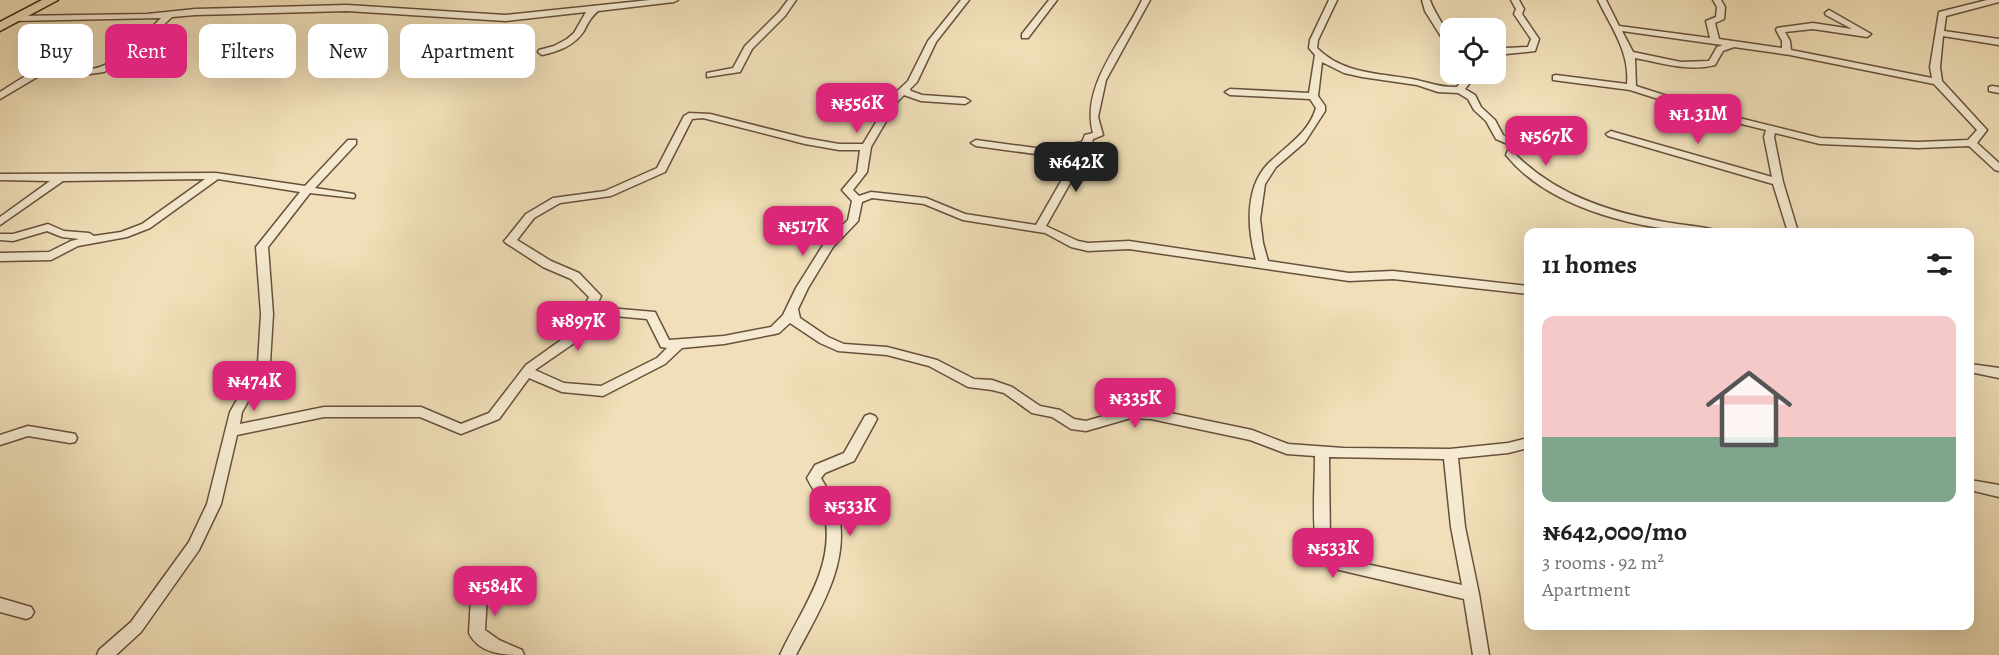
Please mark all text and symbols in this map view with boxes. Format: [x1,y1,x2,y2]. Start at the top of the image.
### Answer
map controls [1440,18,1506,84]
button: locate [1440,18,1506,84]
chip: Buy [18,24,93,78]
chip: Rent [105,24,187,78]
chip: Filters [199,24,296,78]
chip: New [308,24,388,78]
chip: Apartment [400,24,535,78]
pin: ₦556K [815,83,899,134]
text: ₦556K [830,89,884,116]
pin: ₦1.31M [1649,94,1747,145]
text: ₦1.31M [1668,100,1728,127]
pin: ₦567K [1504,116,1588,167]
text: ₦567K [1519,122,1573,149]
pin: ₦642K [1034,142,1118,193]
text: ₦642K [1048,148,1104,175]
pin: ₦517K [761,206,845,257]
text: ₦517K [777,212,829,239]
text: 11 homes [1542,247,1637,282]
icon: filters [1923,248,1956,281]
pin: ₦897K [536,301,620,352]
text: ₦897K [551,307,605,334]
icon: home [1695,355,1803,463]
pin: ₦474K [212,361,296,412]
text: ₦474K [227,367,281,394]
pin: ₦335K [1093,378,1177,429]
text: ₦335K [1109,384,1162,411]
pin: ₦533K [808,486,892,537]
text: ₦533K [824,492,877,519]
text: ₦642,000/mo [1542,514,1687,549]
pin: ₦533K [1291,528,1375,579]
text: ₦533K [1307,534,1360,561]
text: 3 rooms · 92 m² [1542,549,1664,576]
pin: ₦584K [453,566,537,617]
text: ₦584K [468,572,522,599]
text: Apartment [1542,576,1631,603]

